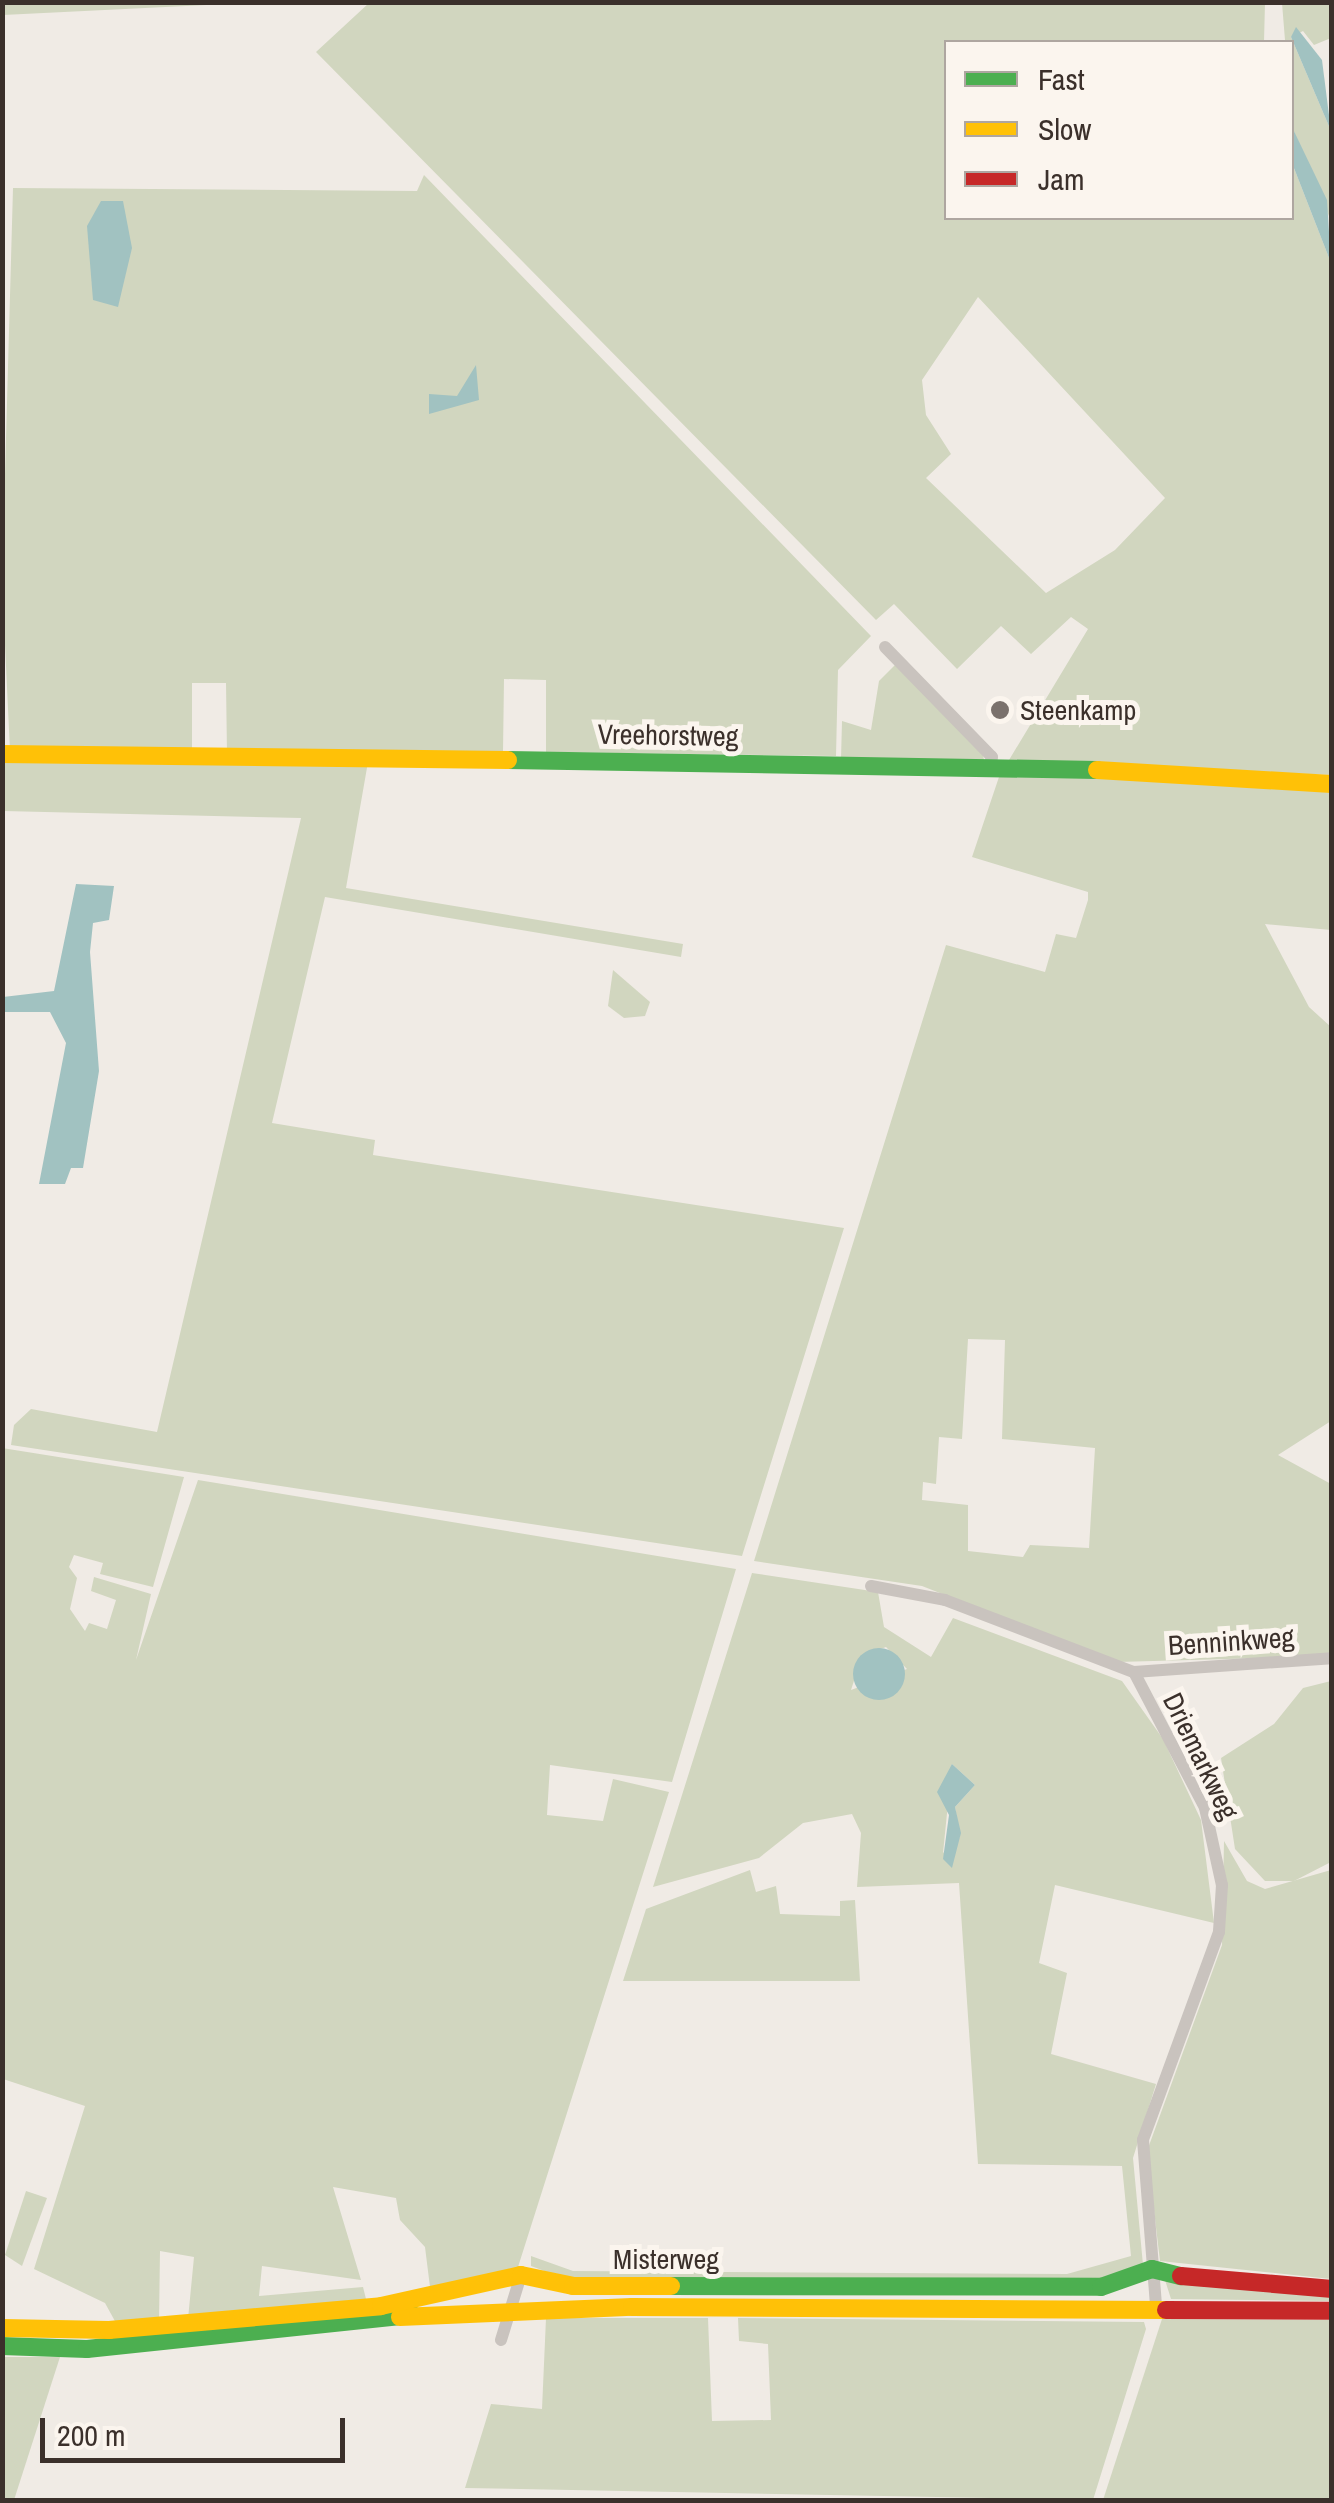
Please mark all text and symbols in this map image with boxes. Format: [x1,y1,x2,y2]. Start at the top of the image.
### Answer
legend [944,40,1294,220]
text: Fast [1038,59,1085,99]
text: Slow [1038,109,1091,149]
text: Jam [1038,159,1084,199]
place label: Steenkamp [1020,693,1136,727]
marker: Steenkamp [989,699,1011,721]
street label: Vreehorstweg [597,717,739,753]
street label: Benninkweg [1167,1620,1295,1662]
street label: Driemarkweg [1156,1687,1246,1825]
street label: Misterweg [613,2242,719,2276]
scale bar [45,2398,350,2460]
text: 200 m [57,2415,125,2455]

